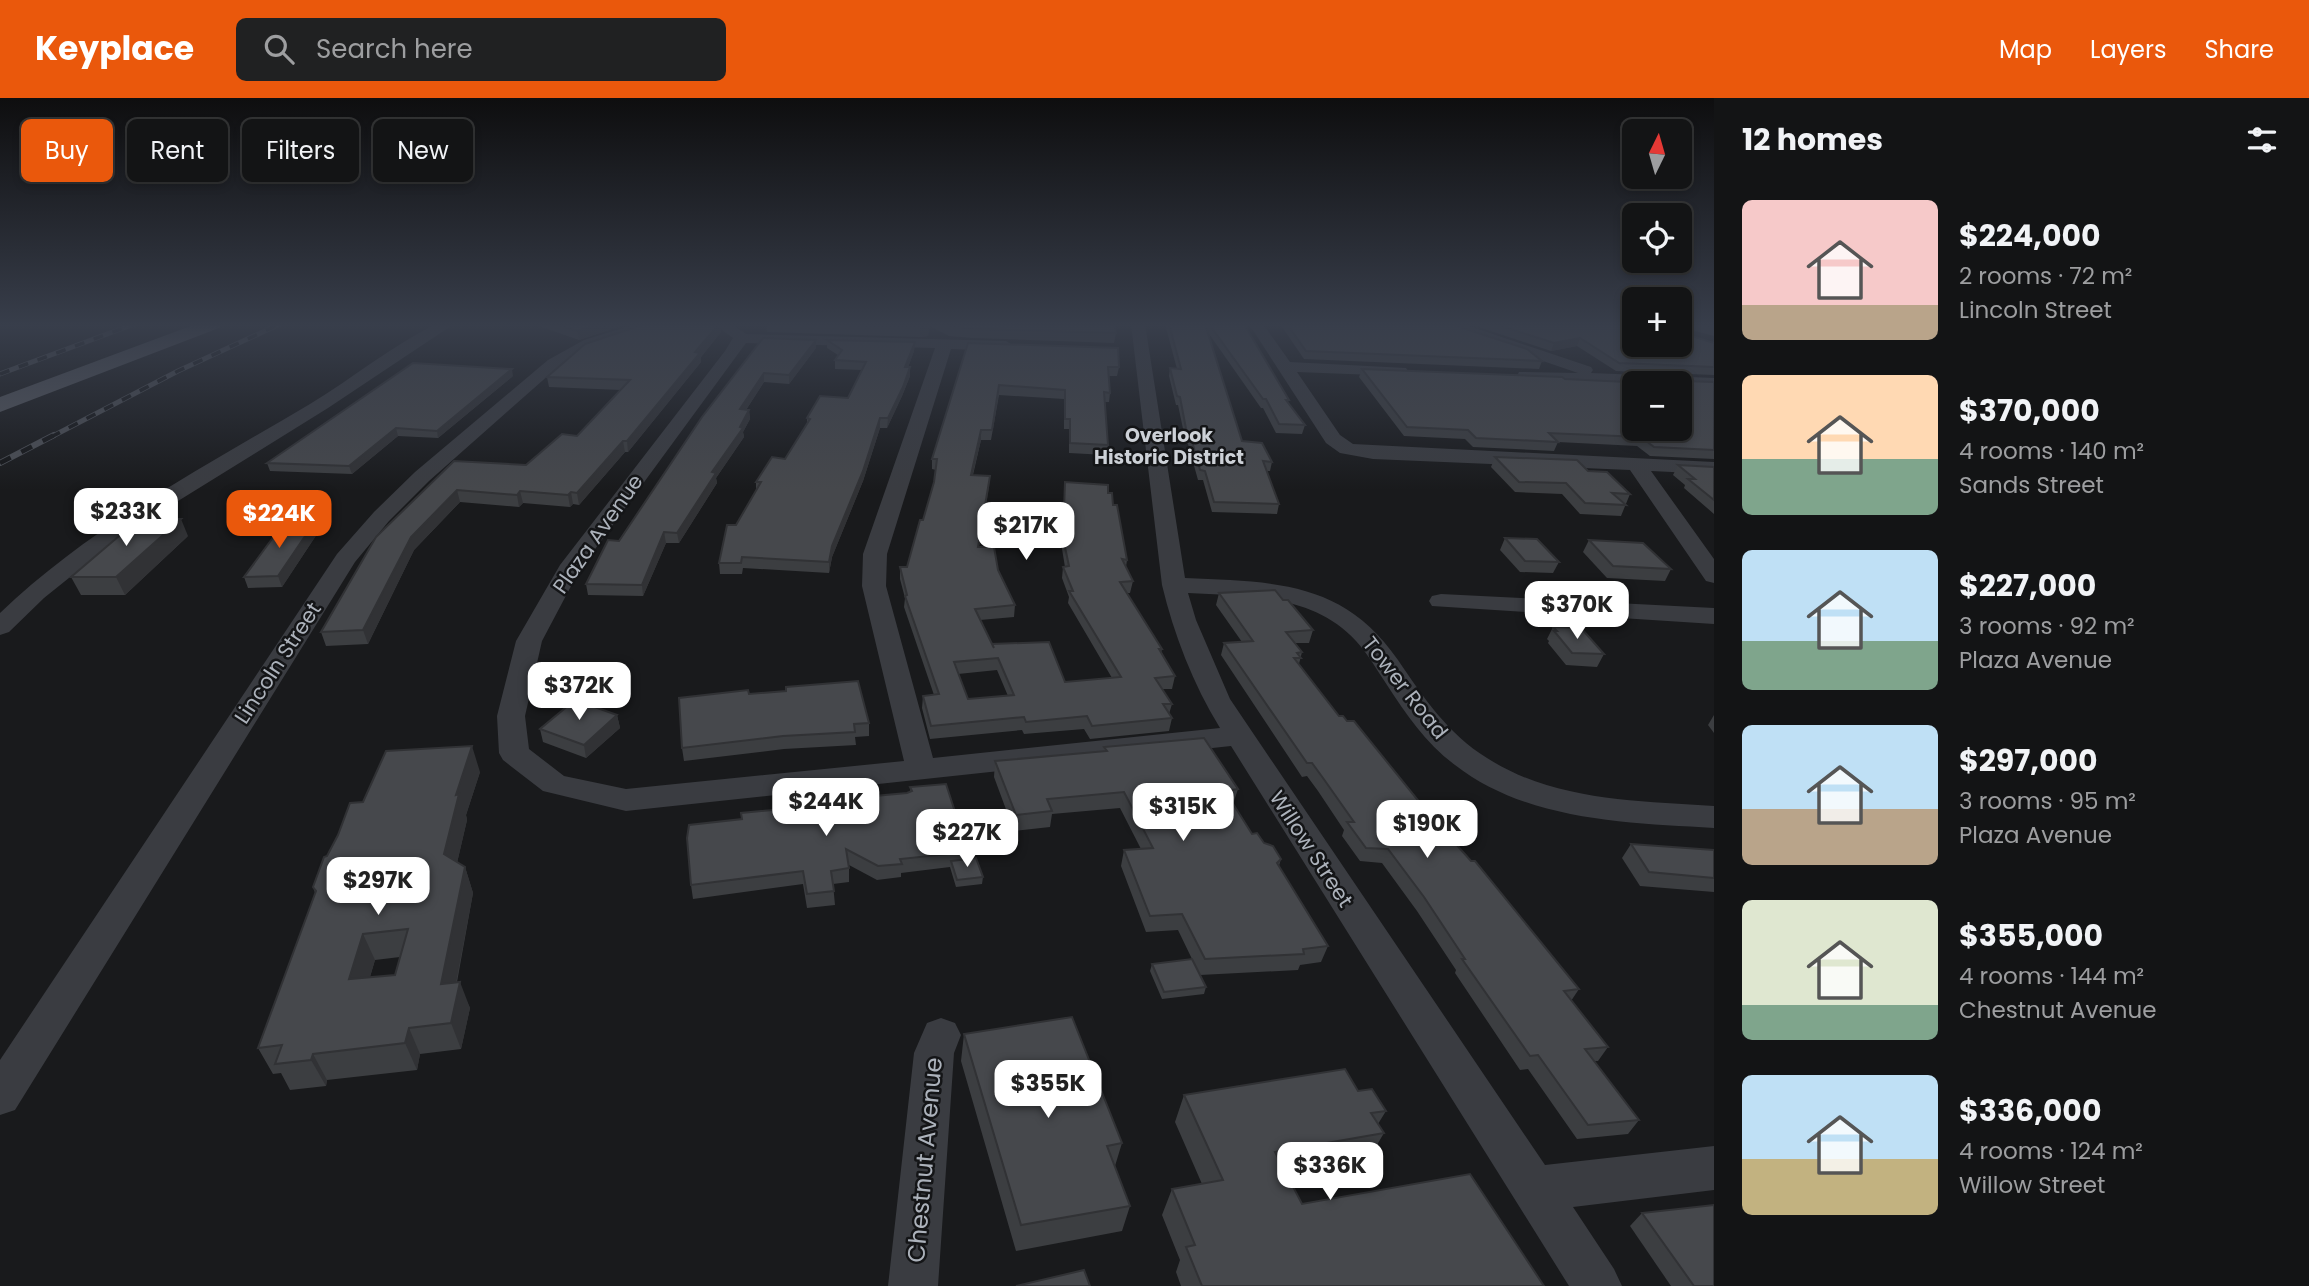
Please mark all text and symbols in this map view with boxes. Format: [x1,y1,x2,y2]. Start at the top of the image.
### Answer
search box [236,18,726,81]
text: Keyplace [35,25,194,72]
icon: search [260,30,298,68]
text: Search here [316,31,473,67]
text: Map [1999,33,2052,66]
text: Layers [2090,33,2166,66]
text: Share [2204,33,2274,66]
text: 12 homes [1742,118,1883,161]
chip: Buy [21,119,113,182]
chip: Rent [127,119,228,182]
chip: Filters [242,119,359,182]
chip: New [373,119,473,182]
north arrow [1622,119,1692,189]
map controls [1622,119,1692,441]
icon: filters [2243,121,2281,159]
button: locate [1622,203,1692,273]
text: $224,000 [1959,214,2101,257]
icon: home [1798,228,1882,312]
text: 2 rooms · 72 m² [1959,260,2132,292]
button: + [1622,287,1692,357]
text: Lincoln Street [1959,294,2112,326]
button: − [1622,371,1692,441]
text: $370,000 [1959,389,2100,432]
icon: home [1798,403,1882,487]
district label: Overlook Historic District [1094,422,1244,471]
text: 4 rooms · 140 m² [1959,435,2144,467]
street label: Plaza Avenue [546,468,650,599]
text: Sands Street [1959,469,2104,501]
pin: $233K [77,489,175,548]
pin: $224K [230,490,328,550]
text: $233K [90,495,162,527]
text: $224K [242,497,316,529]
pin: $217K [977,503,1075,562]
text: $217K [993,509,1059,541]
text: $227,000 [1959,564,2096,607]
icon: home [1798,578,1882,662]
pin: $370K [1528,582,1626,641]
text: $370K [1541,588,1613,620]
street label: Lincoln Street [227,596,328,729]
text: 3 rooms · 92 m² [1959,610,2135,642]
street label: Tower Road [1356,630,1455,745]
text: Plaza Avenue [1959,644,2112,676]
pin: $372K [530,662,628,722]
text: $372K [544,669,614,701]
text: $297,000 [1959,739,2098,782]
icon: home [1798,753,1882,837]
pin: $244K [777,778,875,838]
pin: $315K [1134,784,1232,843]
text: $244K [788,785,864,817]
street label: Willow Street [1263,785,1360,913]
text: 3 rooms · 95 m² [1959,785,2136,817]
text: $315K [1149,790,1217,822]
pin: $190K [1378,800,1476,860]
text: $190K [1393,807,1461,839]
pin: $227K [918,810,1016,869]
text: $227K [932,816,1002,848]
text: Plaza Avenue [1959,819,2112,851]
pin: $297K [329,858,427,917]
text: $297K [343,864,413,896]
text: $355,000 [1959,914,2103,957]
icon: home [1798,928,1882,1012]
text: 4 rooms · 144 m² [1959,960,2144,992]
text: Chestnut Avenue [1959,994,2156,1026]
street label: Chestnut Avenue [899,1056,950,1264]
pin: $355K [999,1060,1097,1120]
text: $355K [1011,1067,1085,1099]
text: $336,000 [1959,1089,2101,1132]
icon: home [1798,1103,1882,1187]
text: 4 rooms · 124 m² [1959,1135,2143,1167]
pin: $336K [1281,1142,1379,1202]
text: $336K [1293,1149,1367,1181]
text: Willow Street [1959,1169,2106,1201]

